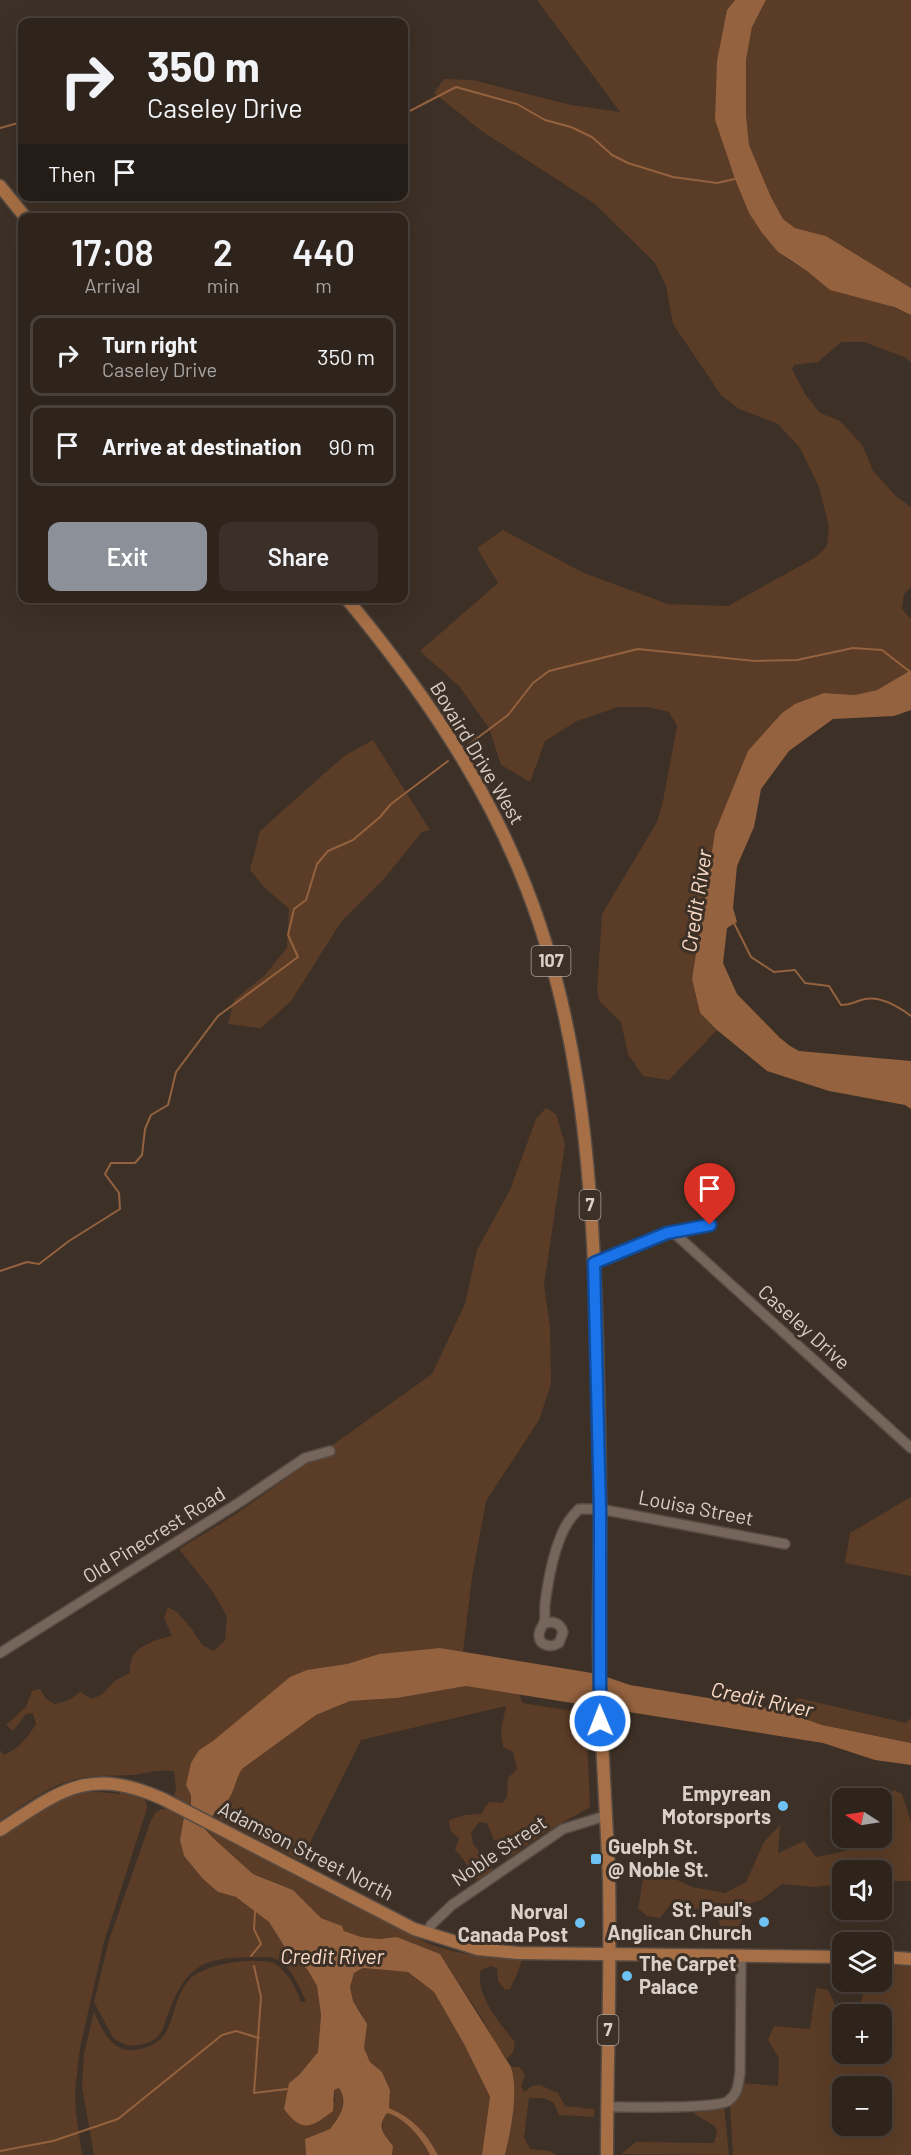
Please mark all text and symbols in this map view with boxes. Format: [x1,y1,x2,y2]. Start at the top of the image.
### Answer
text: 350 m [147,40,260,90]
icon: right [48,42,126,120]
text: Caseley Drive [147,91,303,123]
icon: arrive [108,156,141,189]
text: Then [48,160,96,186]
text: 17:08 [71,230,154,273]
text: 2 [213,230,233,273]
text: 440 [292,230,355,273]
text: Arrival [84,273,140,297]
text: min [207,273,239,297]
text: m [315,273,332,297]
text: Turn right [102,331,197,357]
icon: right [51,339,84,372]
text: 350 m [317,343,375,369]
text: Caseley Drive [102,357,217,381]
icon: arrive [51,429,84,462]
text: Arrive at destination [102,433,301,459]
text: 90 m [329,433,375,459]
button: Exit [48,522,207,591]
button: Share [219,522,378,591]
street label: Bovaird Drive West [426,677,530,828]
water label: Credit River [675,847,716,954]
road number: 107 [532,946,570,976]
pin [684,1163,735,1225]
icon: arrive [693,1172,726,1205]
road number: 7 [580,1190,600,1220]
street label: Caseley Drive [754,1279,856,1374]
street label: Old Pinecrest Road [78,1481,229,1588]
street label: Louisa Street [637,1484,756,1530]
water label: Credit River [709,1676,816,1722]
position arrow [568,1689,632,1753]
place label: Empyrean Motorsports [662,1781,771,1828]
north arrow [832,1788,892,1848]
map controls [832,1788,892,2136]
street label: Adamson Street North [215,1795,398,1905]
marker: Empyrean Motorsports [776,1799,790,1813]
street label: Noble Street [446,1810,550,1891]
place label: Guelph St. @ Noble St. [608,1834,709,1881]
marker: Guelph St. @ Noble St. [589,1852,603,1866]
button: sound [832,1860,892,1920]
place label: St. Paul's Anglican Church [607,1897,752,1944]
place label: Norval Canada Post [458,1899,568,1946]
marker: St. Paul's Anglican Church [757,1915,771,1929]
marker: Norval Canada Post [573,1916,587,1930]
button: layers [832,1932,892,1992]
water label: Credit River [280,1943,384,1968]
place label: The Carpet Palace [639,1951,736,1998]
marker: The Carpet Palace [620,1969,634,1983]
button: + [832,2004,892,2064]
road number: 7 [598,2015,618,2045]
button: − [832,2076,892,2136]

